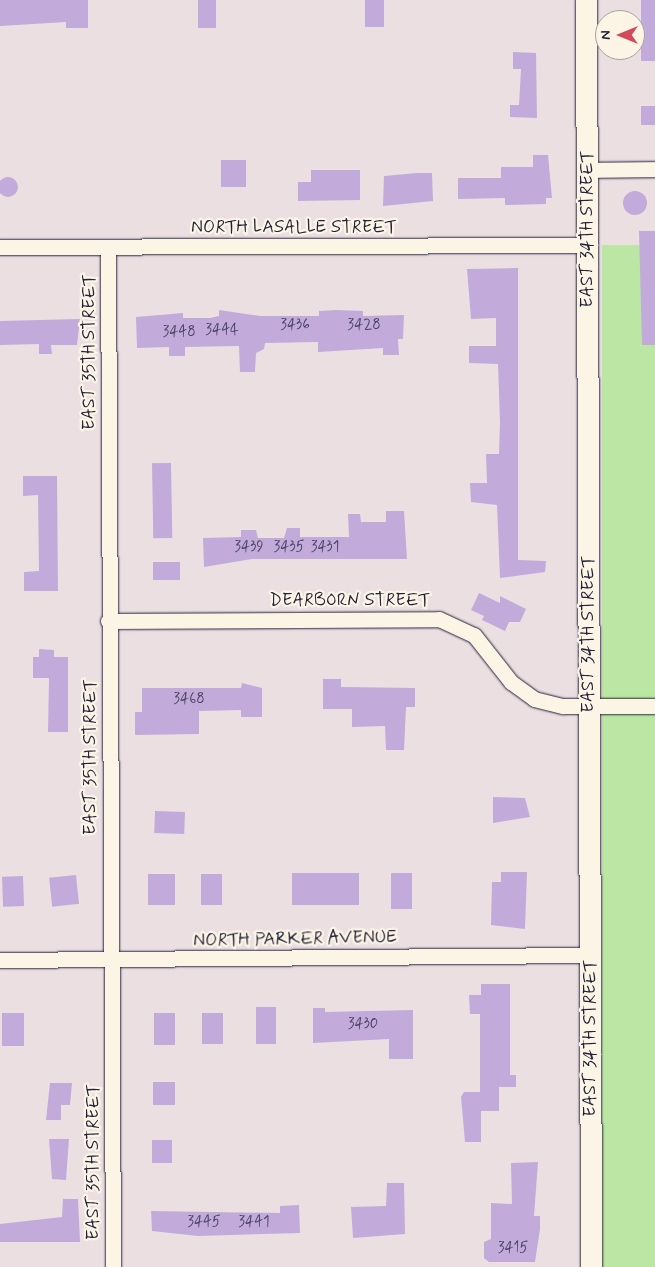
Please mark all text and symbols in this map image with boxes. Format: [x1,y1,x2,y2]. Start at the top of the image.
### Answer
north arrow [595,10,645,60]
text: N [597,30,615,40]
street label: EAST 34TH STREET [576,149,598,309]
street label: NORTH LASALLE STREET [189,216,399,238]
street label: EAST 35TH STREET [78,273,100,431]
house number: 3436 [280,317,310,335]
house number: 3428 [347,317,381,335]
house number: 3444 [205,322,239,340]
house number: 3448 [162,324,196,342]
house number: 3439 [234,539,264,557]
house number: 3435 [273,539,305,557]
house number: 3431 [311,539,339,557]
street label: EAST 34TH STREET [577,554,599,714]
street label: DEARBORN STREET [269,589,431,611]
street label: EAST 35TH STREET [79,678,101,836]
house number: 3468 [173,691,205,709]
street label: NORTH PARKER AVENUE [194,926,396,952]
street label: EAST 34TH STREET [579,958,601,1118]
house number: 3430 [348,1016,378,1034]
street label: EAST 35TH STREET [82,1083,104,1241]
house number: 3445 [187,1214,221,1232]
house number: 3441 [238,1214,270,1232]
house number: 3415 [498,1240,528,1258]

